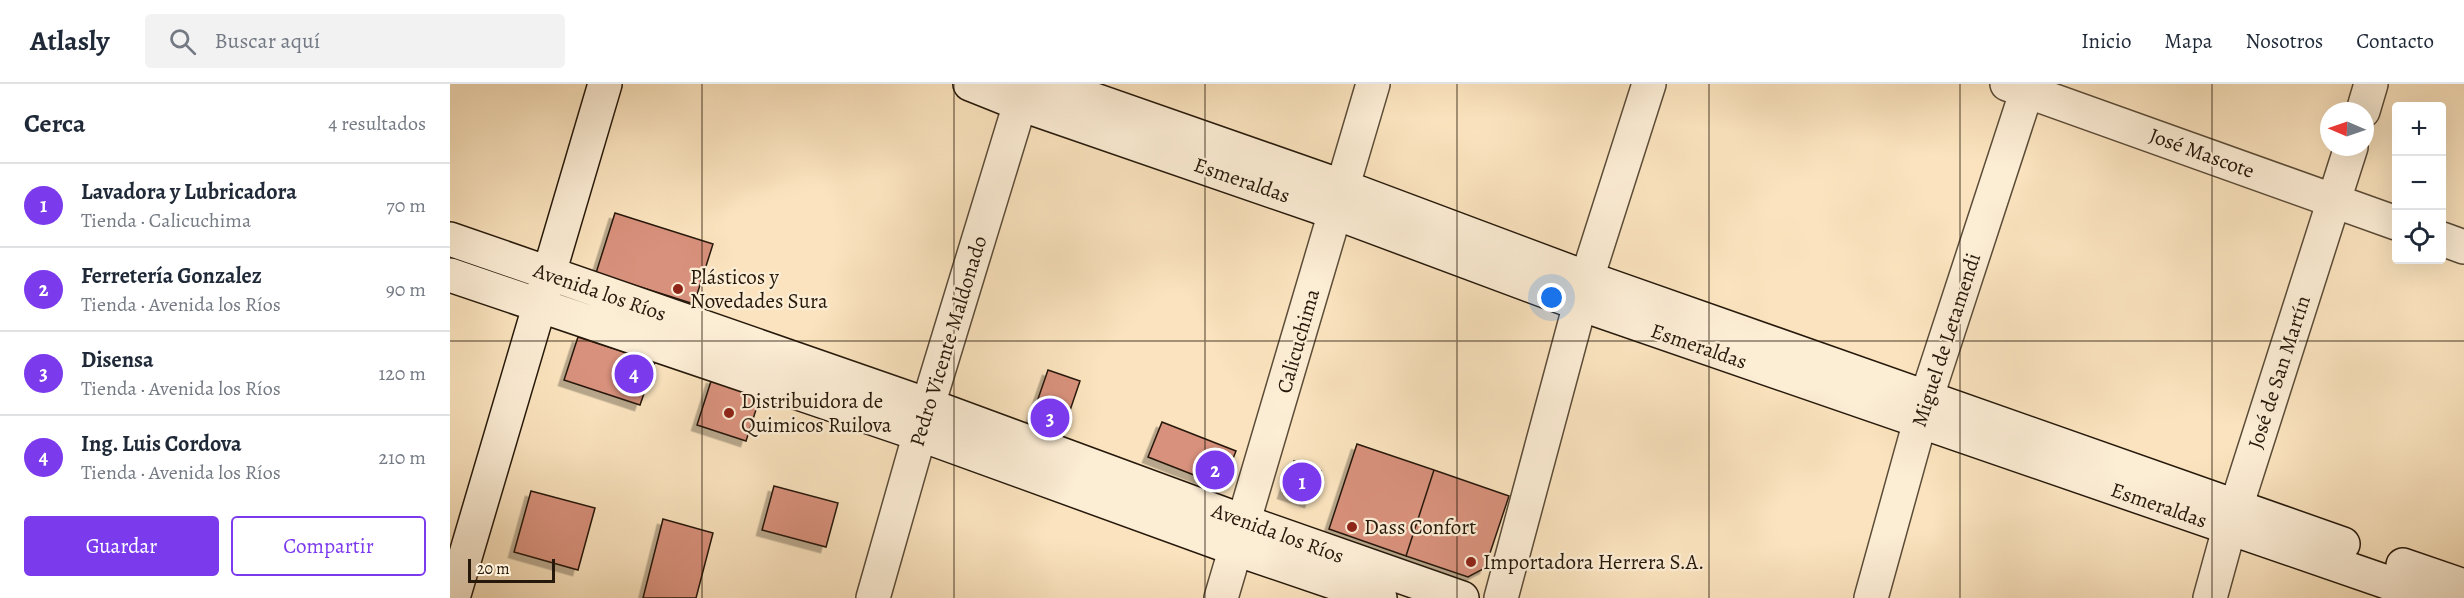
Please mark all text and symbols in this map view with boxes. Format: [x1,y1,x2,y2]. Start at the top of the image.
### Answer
search box [145,14,565,68]
text: Atlasly [30,22,109,60]
icon: search [166,25,199,58]
text: Buscar aquí [214,26,320,56]
text: Inicio [2081,27,2131,55]
text: Mapa [2164,27,2213,55]
text: Nosotros [2246,27,2323,55]
text: Contacto [2356,27,2434,55]
north arrow [2320,102,2374,156]
map controls [2392,102,2446,264]
button: + [2392,102,2446,156]
text: Cerca [24,106,86,141]
text: 4 resultados [328,110,426,137]
street label: José Mascote [2146,121,2258,185]
street label: Esmeraldas [1190,150,1294,210]
button: − [2392,156,2446,210]
text: Lavadora y Lubricadora [81,177,297,207]
text: 1 [40,192,47,219]
text: 70 m [386,192,426,219]
text: Tienda · Calicuchima [81,207,251,234]
button: locate [2392,210,2446,264]
street label: Pedro Vicente Maldonado [903,232,993,450]
street label: Miguel de Letamendi [1905,249,1987,431]
street label: Avenida los Ríos [529,256,670,328]
text: Ferretería Gonzalez [81,261,262,291]
place label: Plásticos y Novedades Sura [690,263,828,315]
text: 2 [39,276,48,303]
text: 90 m [386,276,426,303]
marker: Plásticos y Novedades Sura [671,282,685,296]
your location [1537,283,1566,312]
street label: Calicuchima [1270,285,1326,397]
text: Tienda · Avenida los Ríos [81,291,281,318]
street label: José de San Martín [2241,292,2317,452]
street label: Esmeraldas [1647,316,1751,376]
text: Disensa [81,345,154,375]
pin: 4 [614,352,654,396]
text: 3 [39,360,48,387]
text: 120 m [378,360,426,387]
text: Tienda · Avenida los Ríos [81,375,281,402]
place label: Distribuidora de Quimicos Ruilova [741,387,892,439]
pin: 3 [1030,396,1070,440]
marker: Distribuidora de Quimicos Ruilova [722,406,736,420]
text: Ing. Luis Cordova [81,429,242,459]
text: 4 [39,444,48,471]
text: 210 m [378,444,426,471]
pin: 2 [1196,448,1234,492]
text: Tienda · Avenida los Ríos [81,459,281,486]
pin: 1 [1282,460,1322,504]
street label: Esmeraldas [2107,475,2211,535]
street label: Avenida los Ríos [1207,496,1348,570]
place label: Dass Confort [1364,513,1476,541]
button: Guardar [24,516,219,576]
button: Compartir [231,516,426,576]
marker: Dass Confort [1345,520,1359,534]
place label: Importadora Herrera S.A. [1483,548,1705,576]
marker: Importadora Herrera S.A. [1464,555,1478,569]
scale bar [468,556,555,584]
text: 20 m [477,558,510,580]

